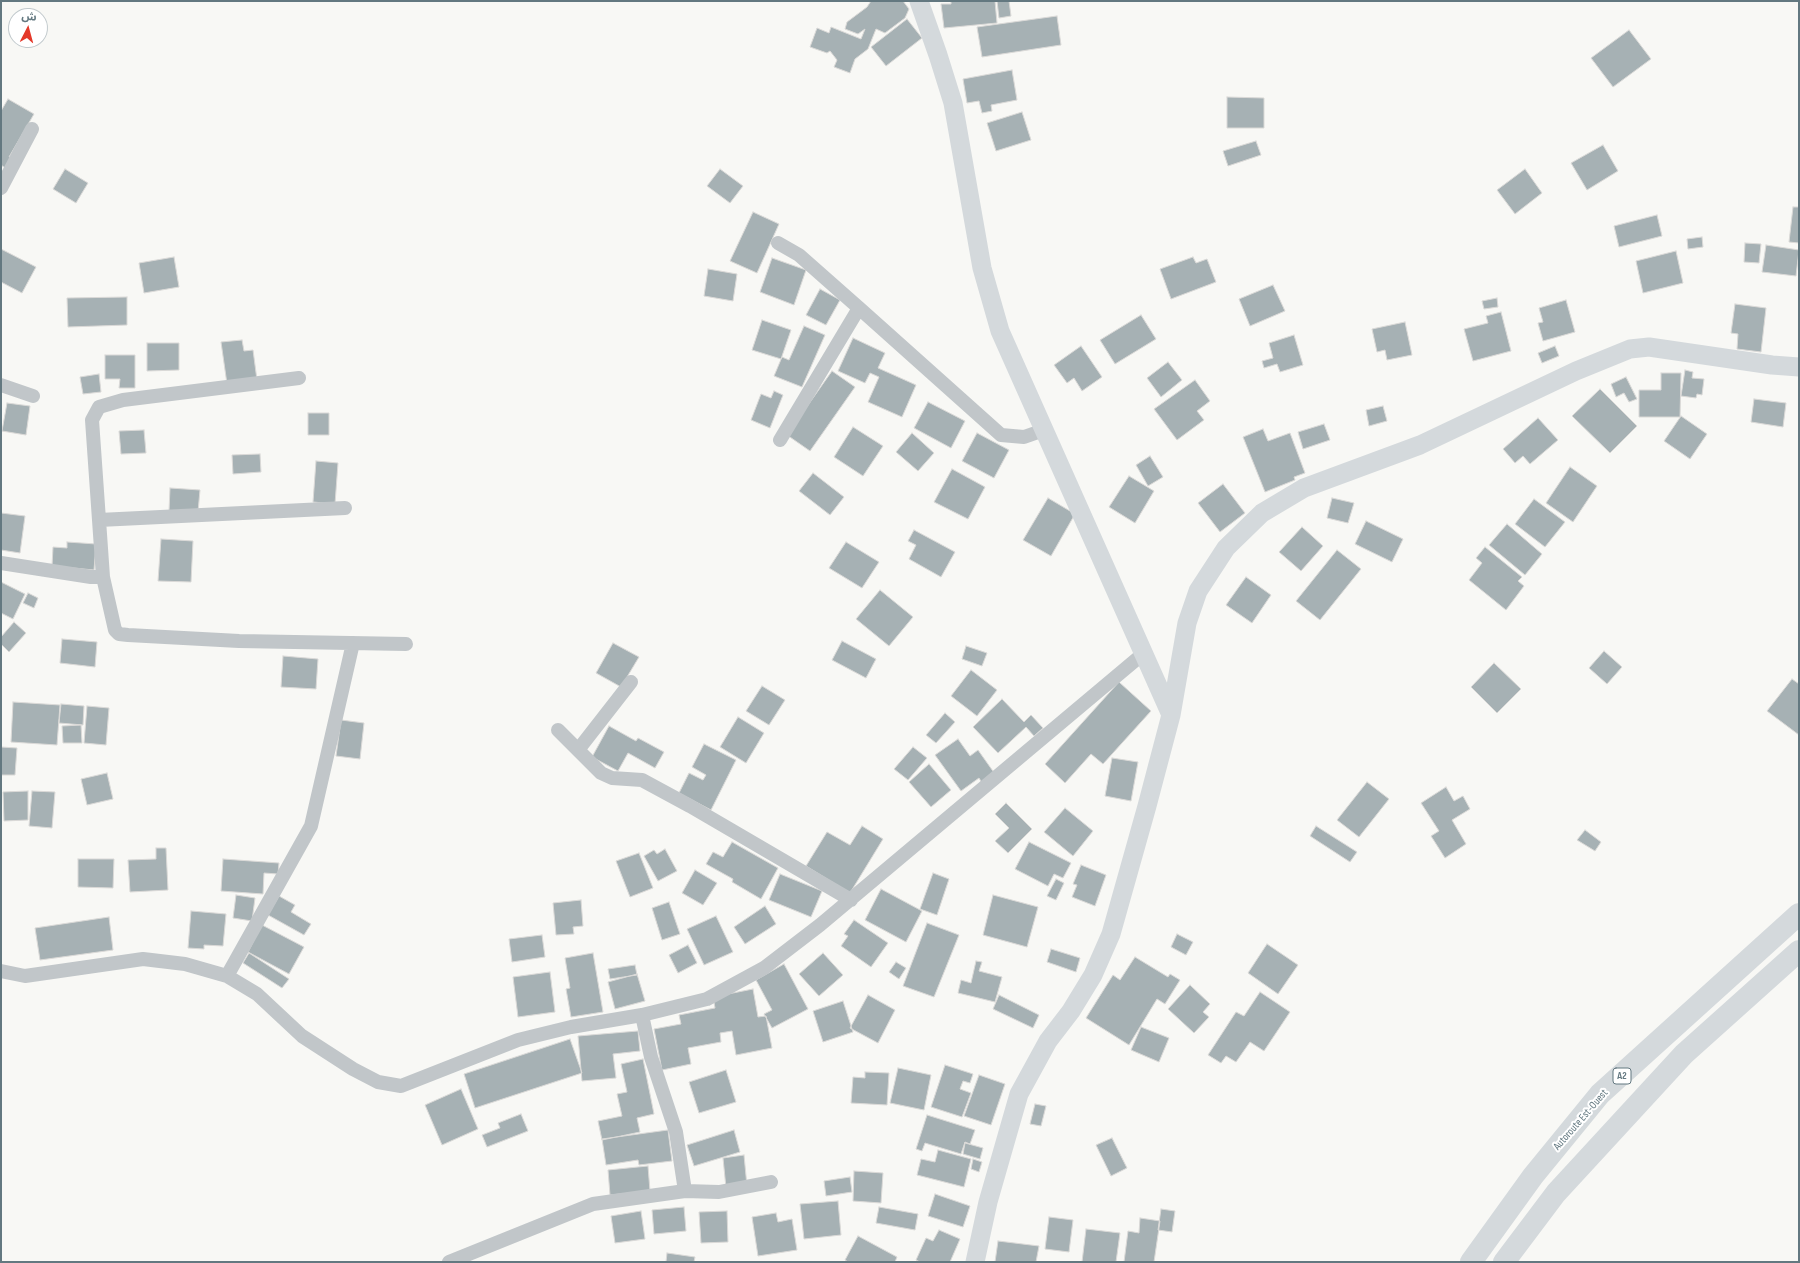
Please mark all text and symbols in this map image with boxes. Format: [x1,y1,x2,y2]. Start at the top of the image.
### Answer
north arrow [8,8,48,48]
text: ش [21,9,37,24]
road number: A2 [1613,1068,1631,1084]
street label: Autoroute Est-Ouest [1551,1087,1611,1153]

